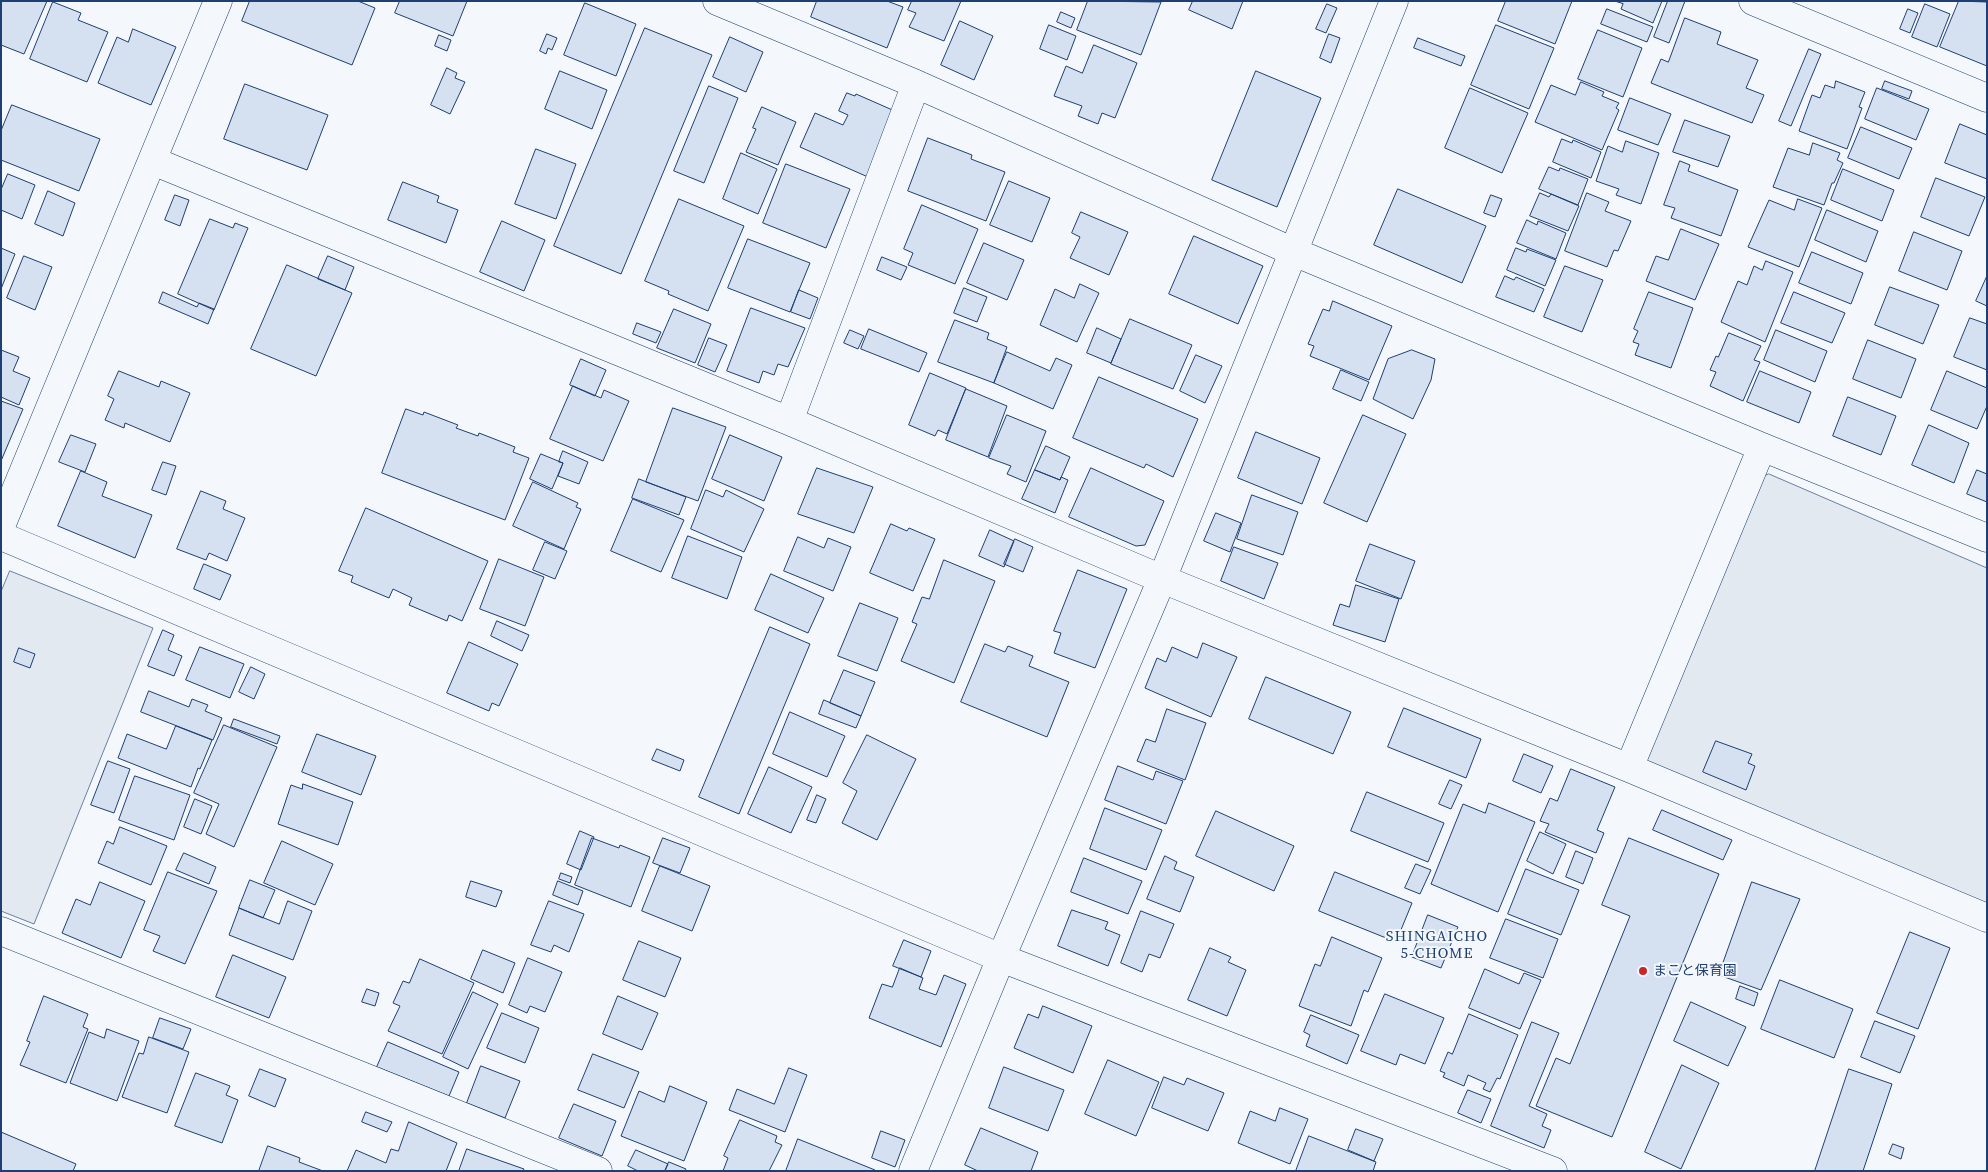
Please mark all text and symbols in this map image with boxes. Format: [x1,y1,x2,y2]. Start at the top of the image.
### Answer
district label: SHINGAICHO 5-CHOME [1385,928,1489,963]
place label: まこと保育園 [1653,963,1737,979]
marker: まこと保育園 [1637,965,1649,977]

